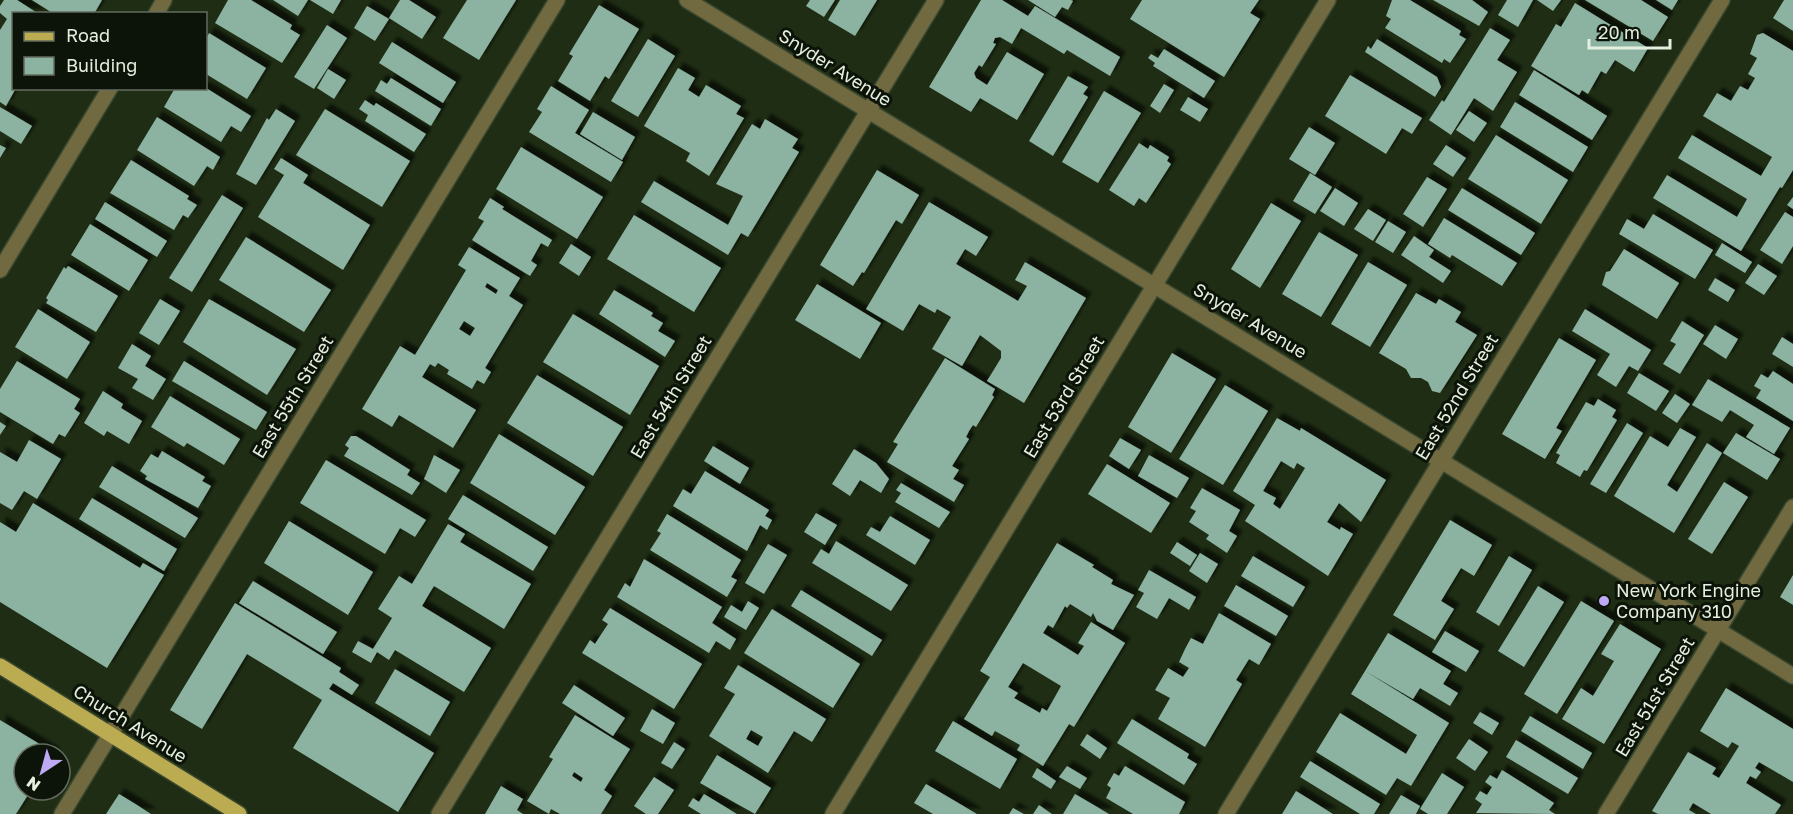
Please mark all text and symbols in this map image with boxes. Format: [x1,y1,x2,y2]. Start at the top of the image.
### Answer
legend [12,12,207,90]
scale bar [1589,12,1670,50]
text: 20 m [1598,21,1640,43]
text: Road [66,24,110,46]
street label: Snyder Avenue [775,24,896,111]
text: Building [66,54,137,76]
street label: Snyder Avenue [1190,278,1311,363]
street label: East 52nd Street [1410,330,1502,463]
street label: East 55th Street [247,331,337,462]
street label: East 54th Street [625,331,716,462]
street label: East 53rd Street [1018,331,1108,462]
place label: New York Engine Company 310 [1616,579,1761,622]
marker: New York Engine Company 310 [1597,594,1611,608]
street label: East 51st Street [1610,633,1699,760]
street label: Church Avenue [70,679,191,767]
north arrow [12,742,72,802]
text: N [22,772,44,796]

